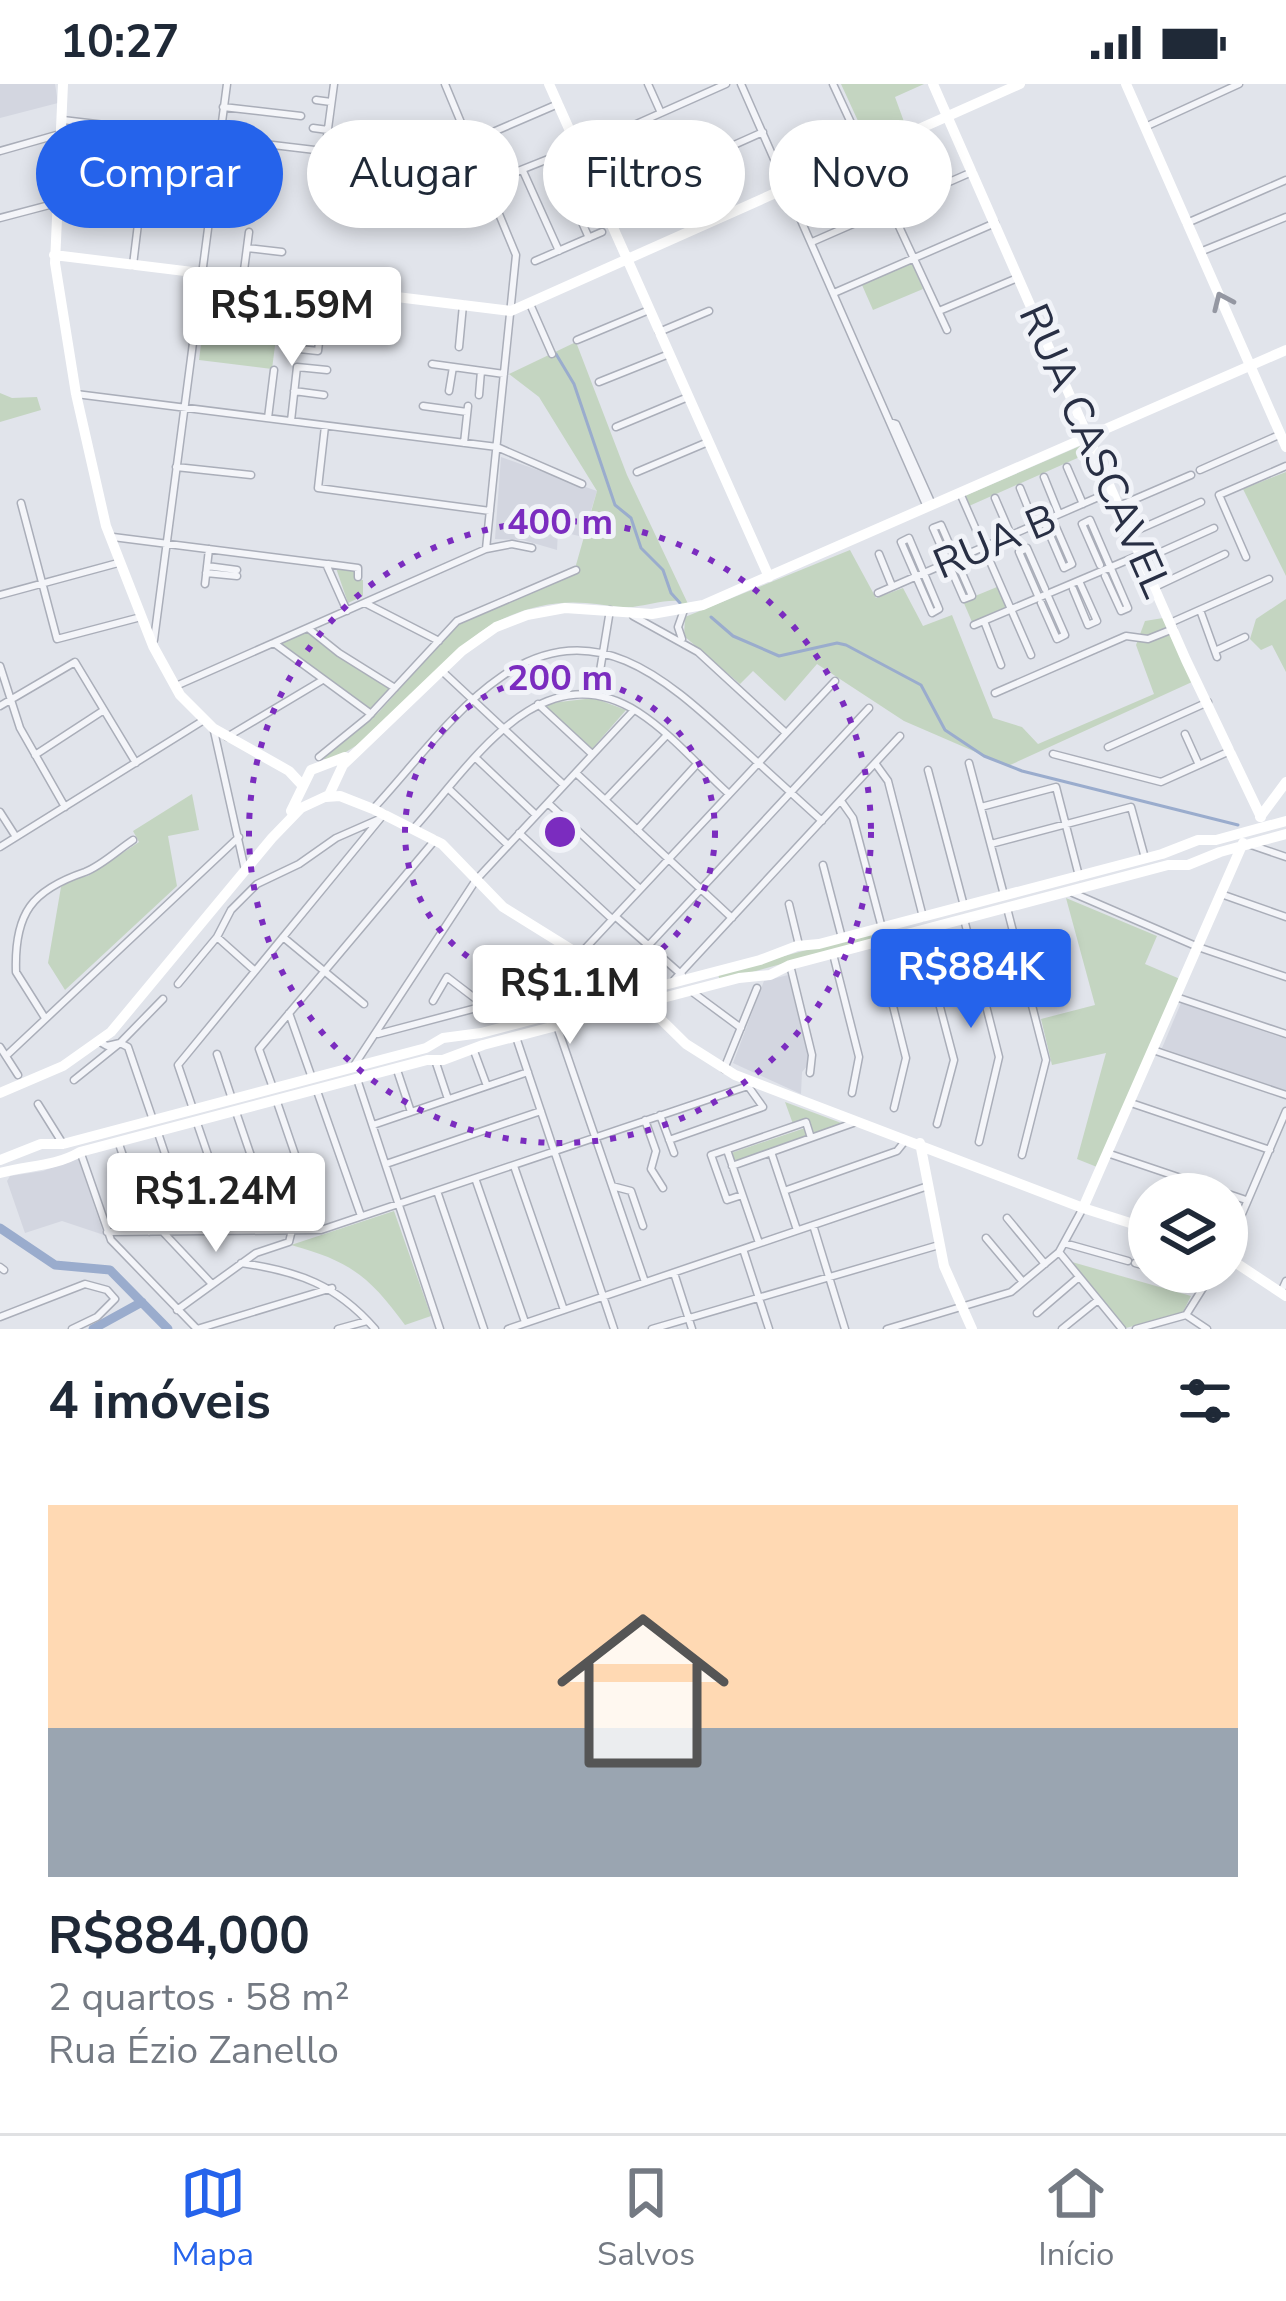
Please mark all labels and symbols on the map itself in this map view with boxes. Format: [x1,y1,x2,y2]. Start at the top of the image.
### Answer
pin: R$1.59M [181,267,403,369]
one-way arrow [1212,292,1236,313]
street label: RUA CASCAVEL [1005,295,1185,607]
street label: RUA B [925,491,1065,593]
text: 400 m [507,498,613,547]
text: 200 m [507,654,613,703]
centre of rings [539,811,581,853]
pin: R$884K [873,929,1069,1031]
pin: R$1.1M [472,945,668,1047]
pin: R$1.24M [105,1153,327,1255]

